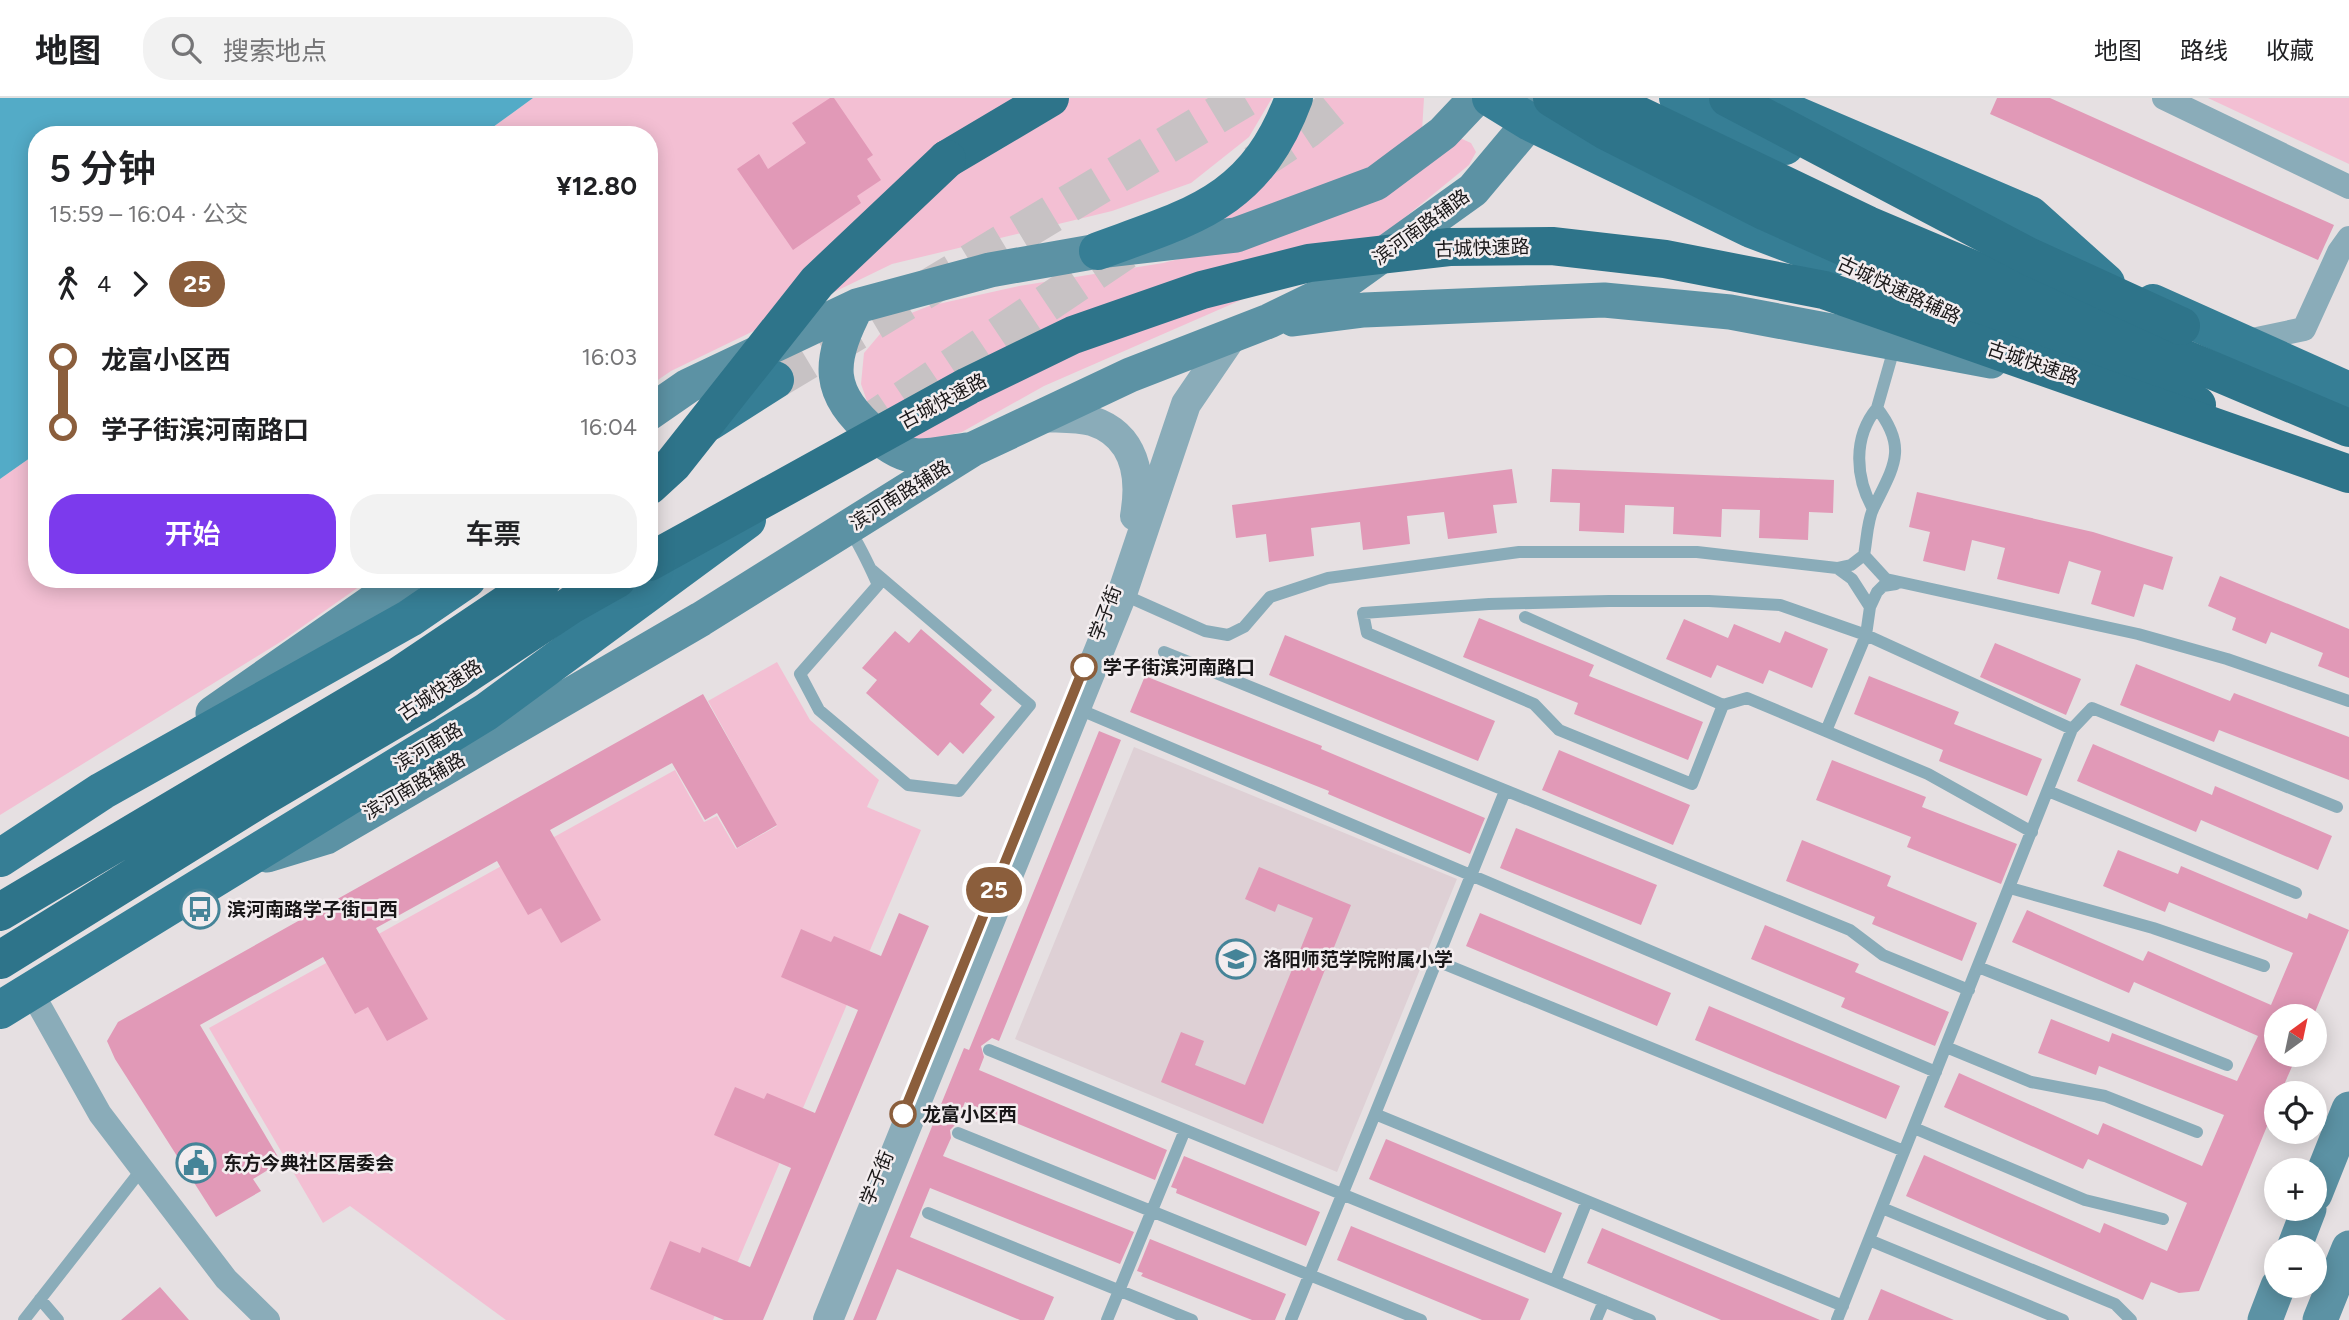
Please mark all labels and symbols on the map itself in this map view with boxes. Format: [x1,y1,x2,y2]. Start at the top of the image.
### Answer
street label: 滨河南路辅路 [1368,184,1474,270]
street label: 古城快速路 [1434,235,1530,261]
street label: 古城快速路辅路 [1834,251,1964,329]
street label: 古城快速路 [1984,337,2082,389]
street label: 古城快速路 [896,369,990,433]
street label: 滨河南路辅路 [846,455,954,535]
street label: 学子街 [1084,582,1126,644]
street label: 古城快速路 [394,654,486,726]
marker: 学子街滨河南路口 [1071,654,1097,680]
place label: 学子街滨河南路口 [1103,656,1255,679]
street label: 滨河南路 [389,718,467,776]
street label: 滨河南路辅路 [359,748,469,824]
line badge: 25 [962,867,1026,913]
bus stop icon: 滨河南路学子街口西 [179,888,221,930]
place label: 滨河南路学子街口西 [227,898,398,921]
school or university icon: 洛阳师范学院附属小学 [1215,938,1257,980]
place label: 洛阳师范学院附属小学 [1263,948,1453,971]
north arrow [2264,1004,2328,1068]
marker: 龙富小区西 [890,1101,916,1127]
place label: 龙富小区西 [922,1103,1017,1126]
public building icon: 东方今典社区居委会 [175,1142,217,1184]
street label: 学子街 [856,1147,898,1209]
place label: 东方今典社区居委会 [223,1152,394,1175]

